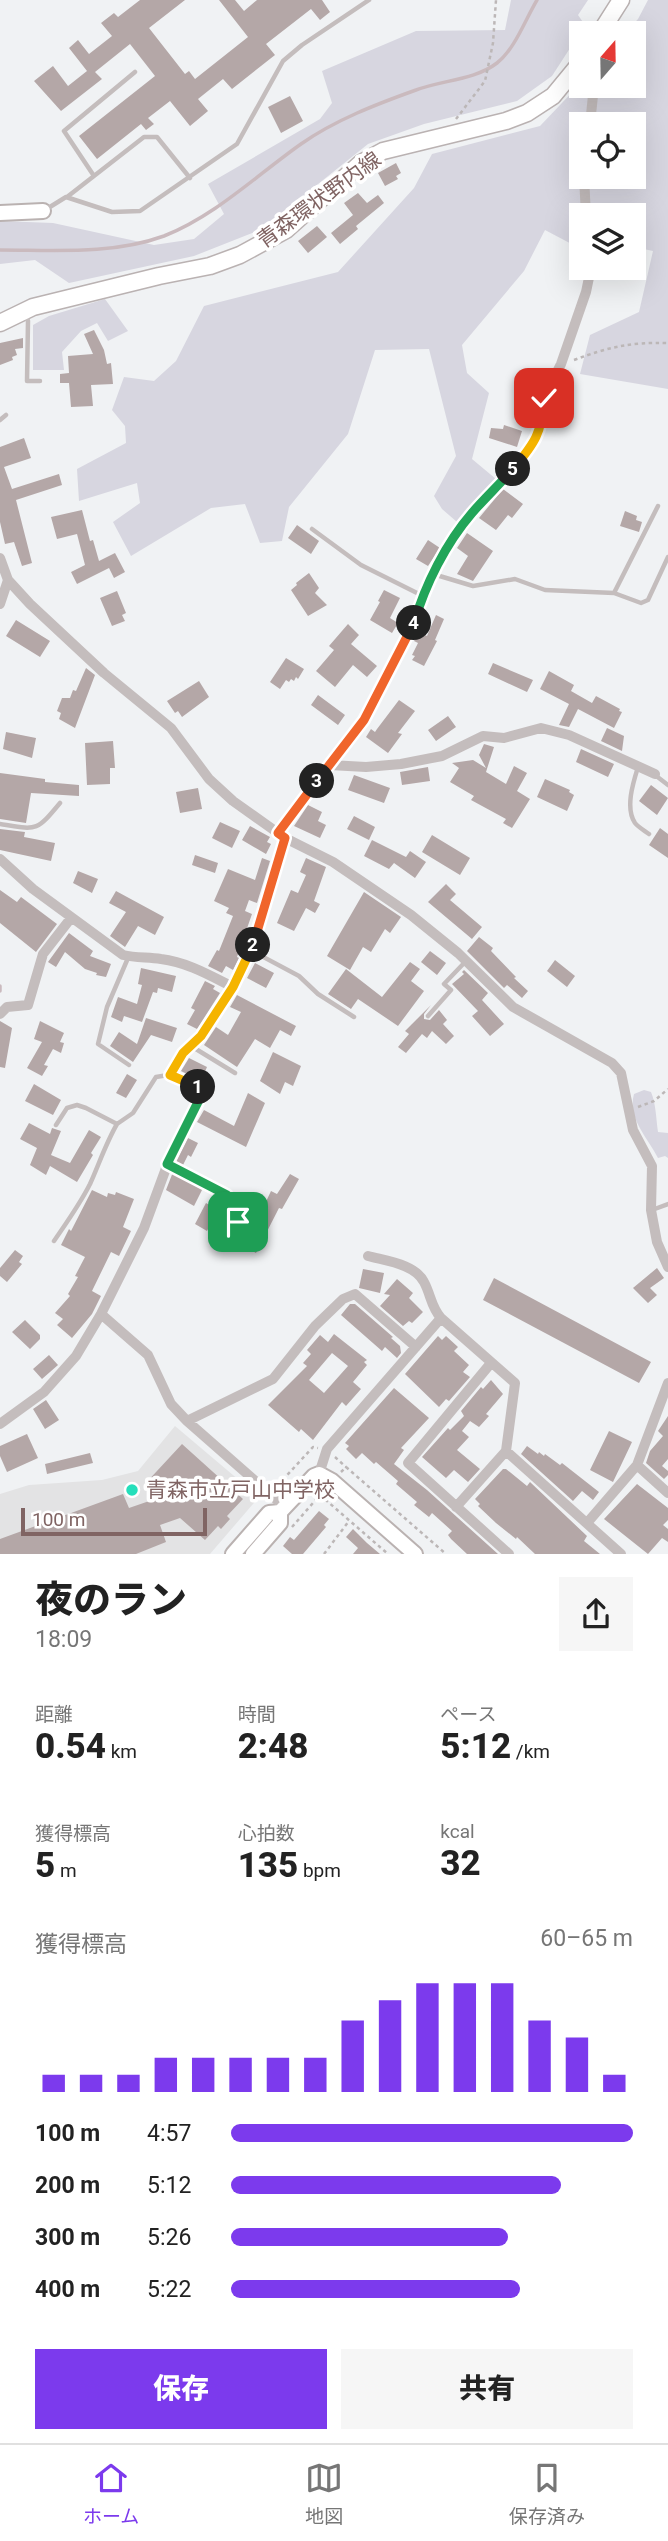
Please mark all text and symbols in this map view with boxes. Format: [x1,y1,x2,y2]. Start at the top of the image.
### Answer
north arrow [569,21,646,98]
map controls [569,21,646,280]
button: locate [569,112,646,189]
street label: 青森環状野内線 [252,147,386,253]
button: layers [569,203,646,280]
pin [514,368,574,428]
icon: check [525,379,563,417]
pin: 5 [496,452,530,486]
text: 5 [507,457,518,480]
pin: 4 [396,606,432,640]
text: 4 [408,611,419,634]
pin: 3 [300,764,334,798]
text: 3 [311,769,322,792]
pin: 2 [236,928,270,962]
text: 2 [247,933,258,956]
pin: 1 [180,1070,216,1104]
text: 1 [192,1075,203,1098]
pin [208,1192,268,1252]
icon: arrive [219,1203,257,1241]
place label: 青森市立戸山中学校 [146,1478,335,1502]
marker: 青森市立戸山中学校 [124,1482,140,1498]
scale bar [21,1505,206,1537]
text: 100 m [32,1508,85,1531]
button: share [559,1577,633,1651]
text: 夜のラン [35,1578,187,1622]
text: 18:09 [35,1626,92,1653]
text: 距離 [35,1703,73,1726]
text: 時間 [238,1703,276,1726]
text: ペース [440,1703,496,1726]
text: 0.54 [35,1726,106,1767]
text: 2:48 [238,1726,308,1767]
text: 5:12 [440,1726,511,1767]
text: km [106,1740,137,1763]
text: /km [511,1740,550,1763]
text: kcal [440,1820,475,1843]
text: 獲得標高 [35,1822,111,1845]
text: 心拍数 [238,1822,295,1845]
text: 32 [440,1843,481,1884]
text: 5 [35,1845,55,1886]
text: 135 [238,1845,298,1886]
text: m [55,1859,77,1882]
text: bpm [298,1859,341,1882]
text: 60–65 m [540,1925,633,1952]
text: 獲得標高 [35,1931,127,1958]
text: 100 m [35,2120,100,2147]
text: 4:57 [147,2120,191,2147]
text: 200 m [35,2172,100,2199]
text: 5:12 [147,2172,191,2199]
text: 300 m [35,2224,100,2251]
text: 5:26 [147,2224,191,2251]
text: 400 m [35,2276,100,2303]
text: 5:22 [147,2276,191,2303]
button: 保存 [35,2349,327,2429]
button: 共有 [341,2349,633,2429]
tab: ホーム [83,2459,139,2528]
tab: 地図 [305,2459,343,2528]
tab: 保存済み [509,2459,585,2528]

